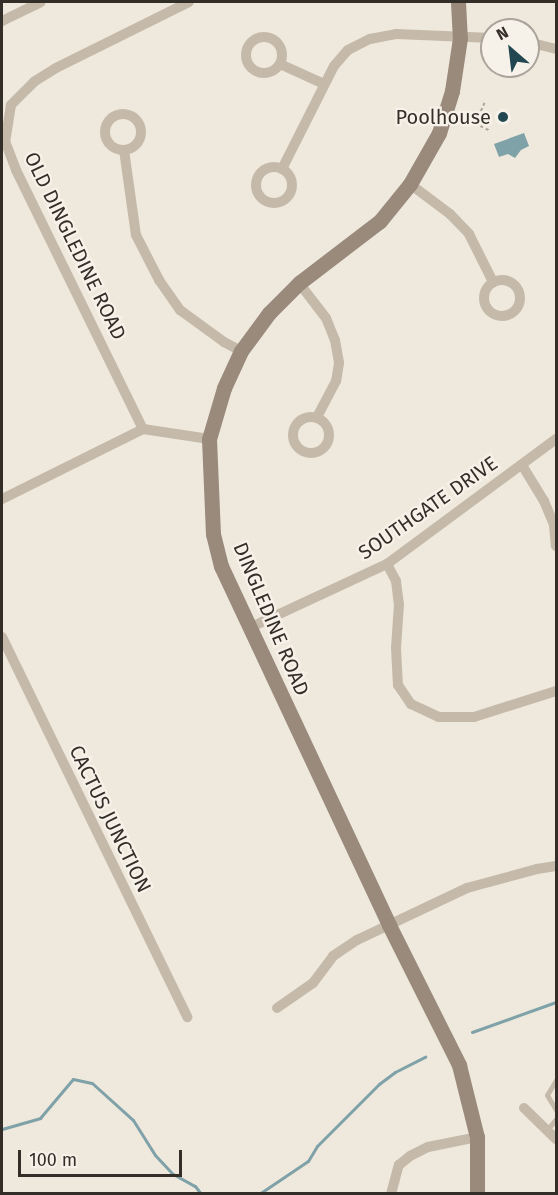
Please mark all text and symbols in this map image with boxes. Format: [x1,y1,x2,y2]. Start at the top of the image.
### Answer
north arrow [480,18,540,78]
text: N [493,23,511,44]
place label: Poolhouse [395,105,491,129]
marker: Poolhouse [496,110,510,124]
street label: OLD DINGLEDINE ROAD [19,148,131,344]
street label: SOUTHGATE DRIVE [354,451,502,565]
street label: DINGLEDINE ROAD [228,539,314,699]
street label: CACTUS JUNCTION [64,741,156,897]
scale bar [21,1138,184,1176]
text: 100 m [29,1149,77,1171]

